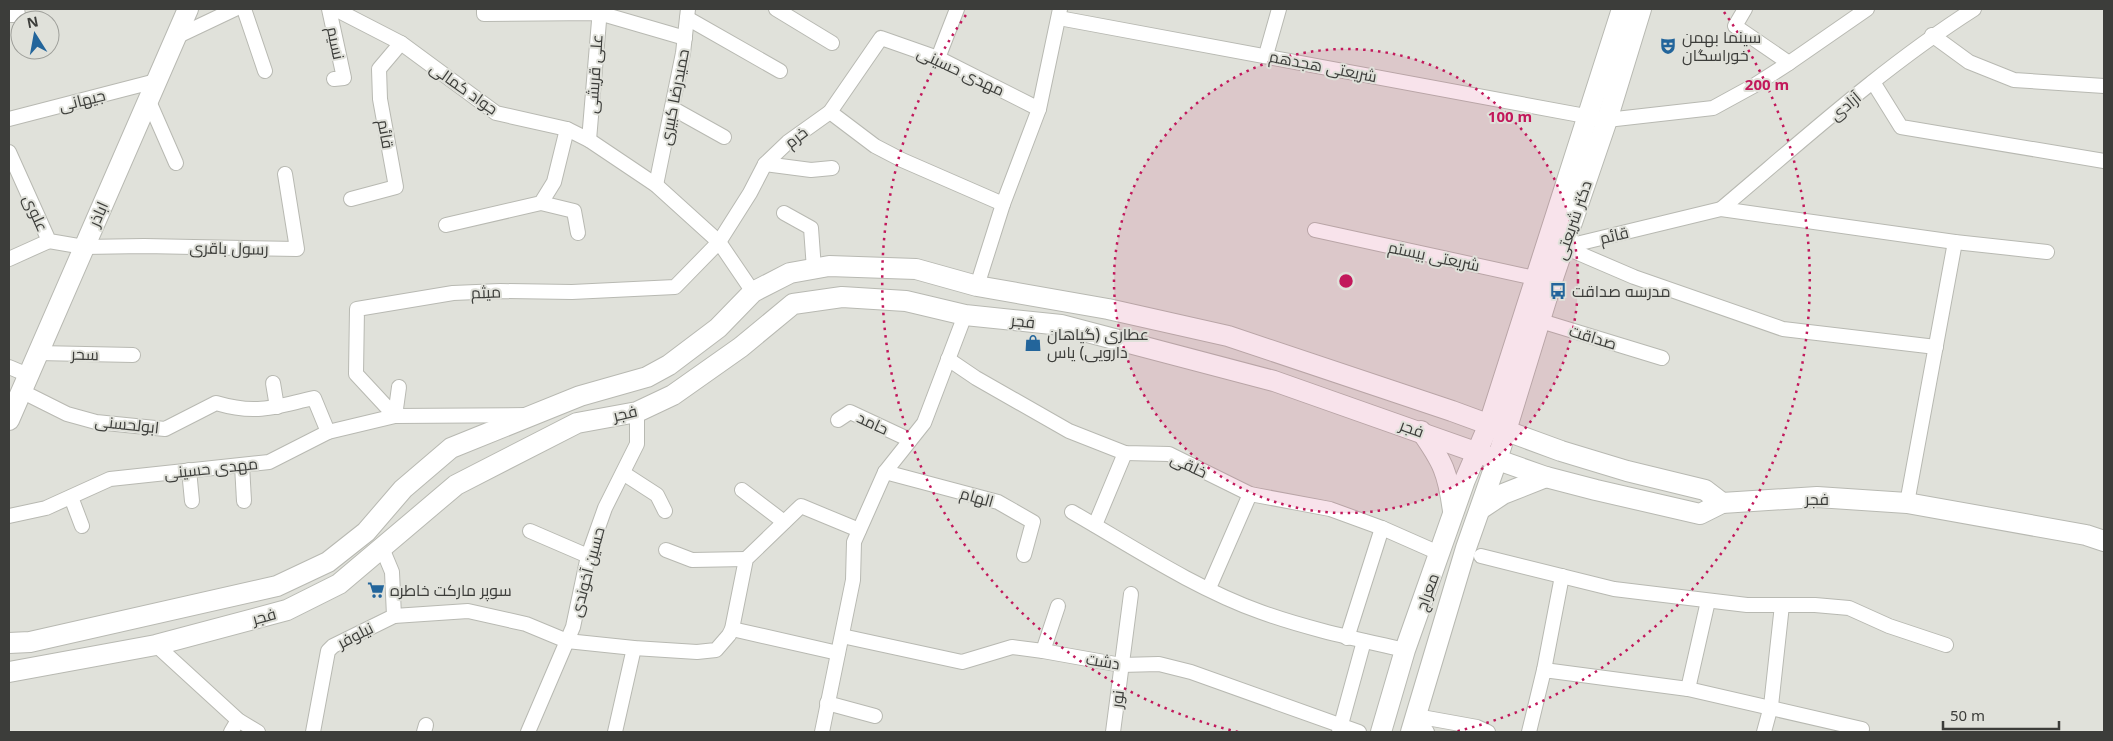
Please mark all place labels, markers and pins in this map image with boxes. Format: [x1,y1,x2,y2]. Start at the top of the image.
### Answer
place label: سینما بهمن خوراسگان [1682,26,1761,66]
theatre icon: سینما بهمن خوراسگان [1658,36,1678,56]
centre of rings [1337,272,1355,290]
place label: مدرسه صداقت [1572,280,1670,302]
bus stop icon: مدرسه صداقت [1548,281,1568,301]
place label: عطاری (گیاهان دارویی) یاس [1047,323,1149,363]
shop icon: عطاری (گیاهان دارویی) یاس [1023,333,1043,353]
place label: سوپر مارکت خاطره [390,579,512,602]
supermarket icon: سوپر مارکت خاطره [366,580,386,600]

